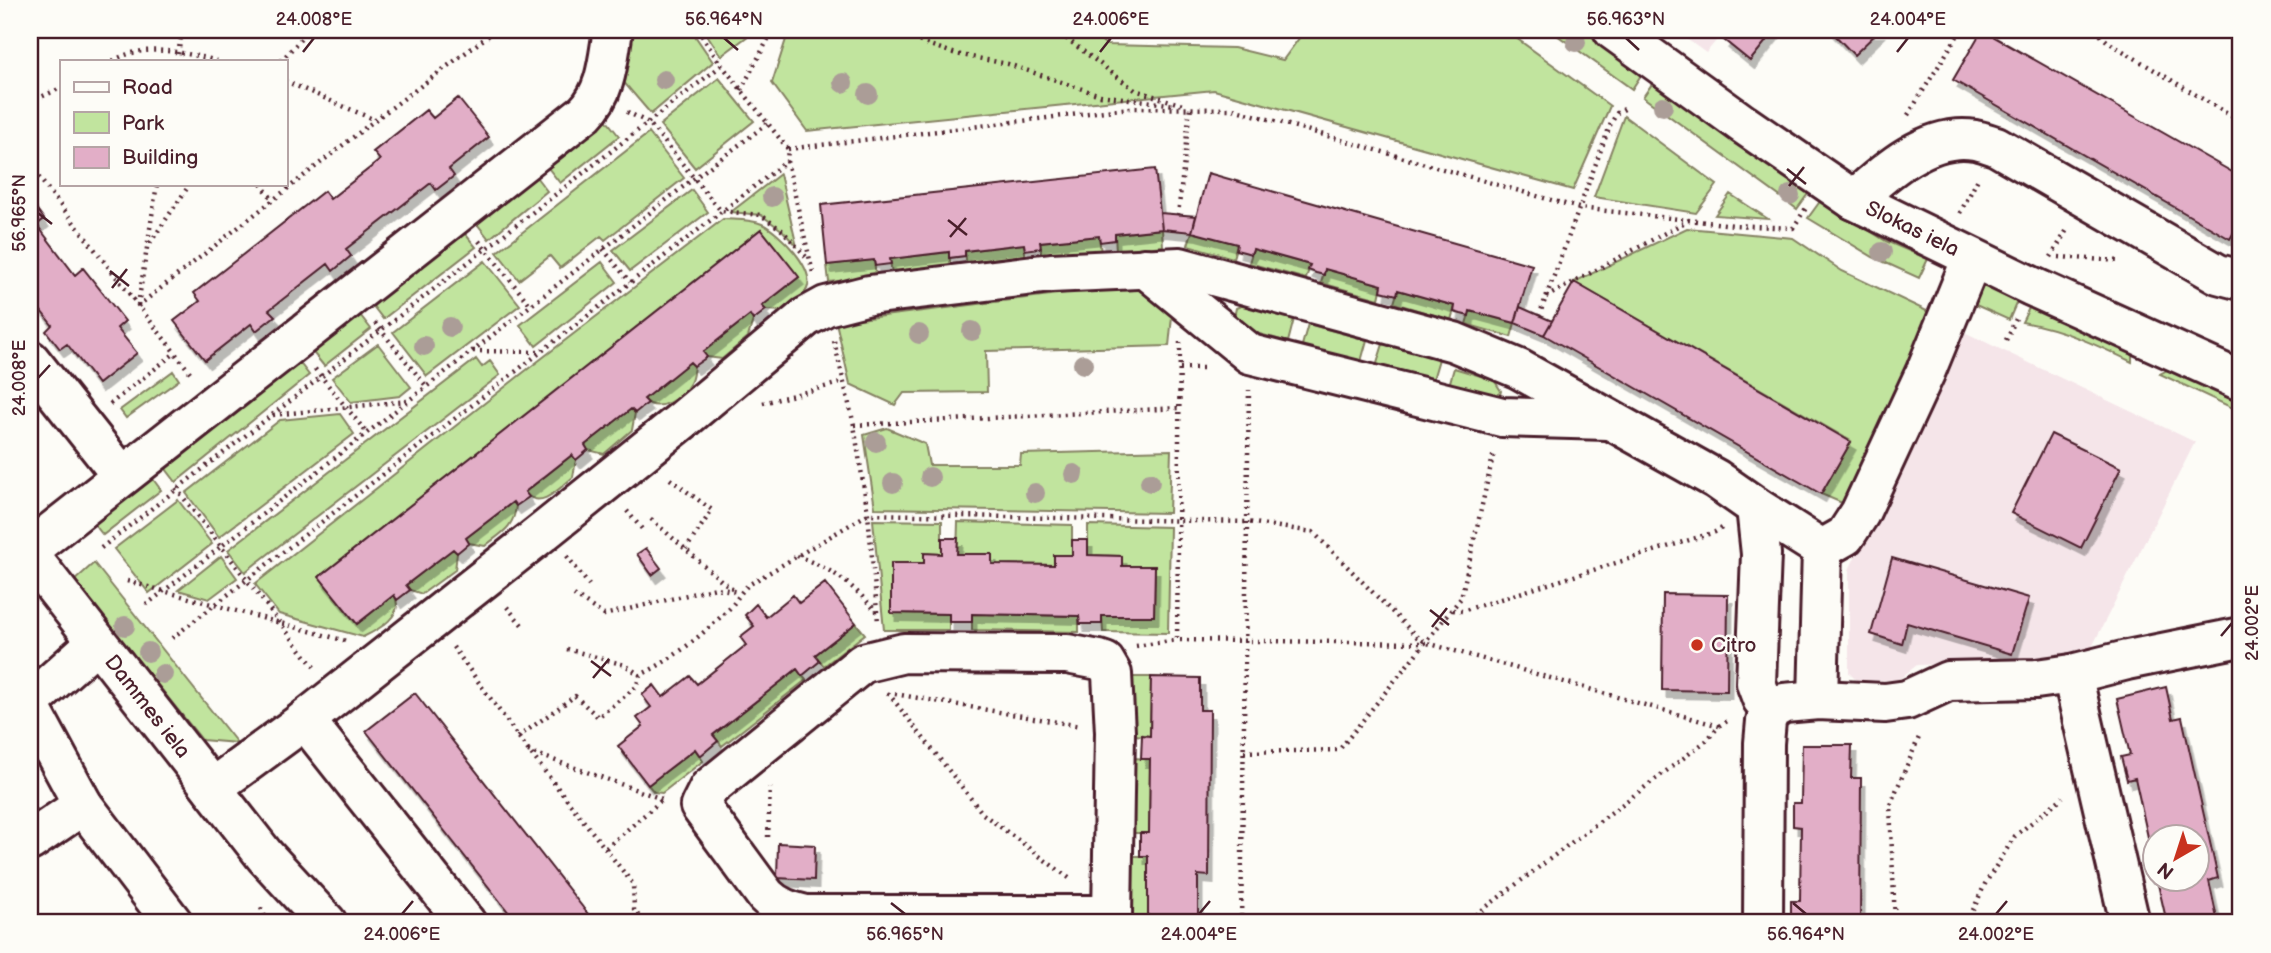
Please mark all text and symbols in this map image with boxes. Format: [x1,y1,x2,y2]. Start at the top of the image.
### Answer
text: 24.008°E [276,9,352,30]
text: 56.964°N [685,9,763,30]
text: 24.006°E [1073,9,1150,30]
text: 56.963°N [1587,9,1665,30]
text: 24.004°E [1870,9,1946,30]
legend [60,60,287,186]
text: Road [122,75,173,100]
text: Park [122,111,165,136]
text: Building [122,145,198,170]
text: 56.965°N [9,174,30,252]
street label: Slokas iela [1861,196,1963,262]
text: 24.008°E [9,340,30,416]
text: 24.002°E [2242,585,2263,661]
place label: Citro [1711,633,1756,658]
marker: Citro [1689,637,1705,653]
street label: Dammes iela [99,650,195,763]
north arrow [2142,824,2212,894]
text: N [2153,857,2179,883]
text: 24.006°E [364,924,441,945]
text: 56.965°N [866,924,944,945]
text: 24.004°E [1161,924,1237,945]
text: 56.964°N [1767,924,1845,945]
text: 24.002°E [1958,924,2034,945]

